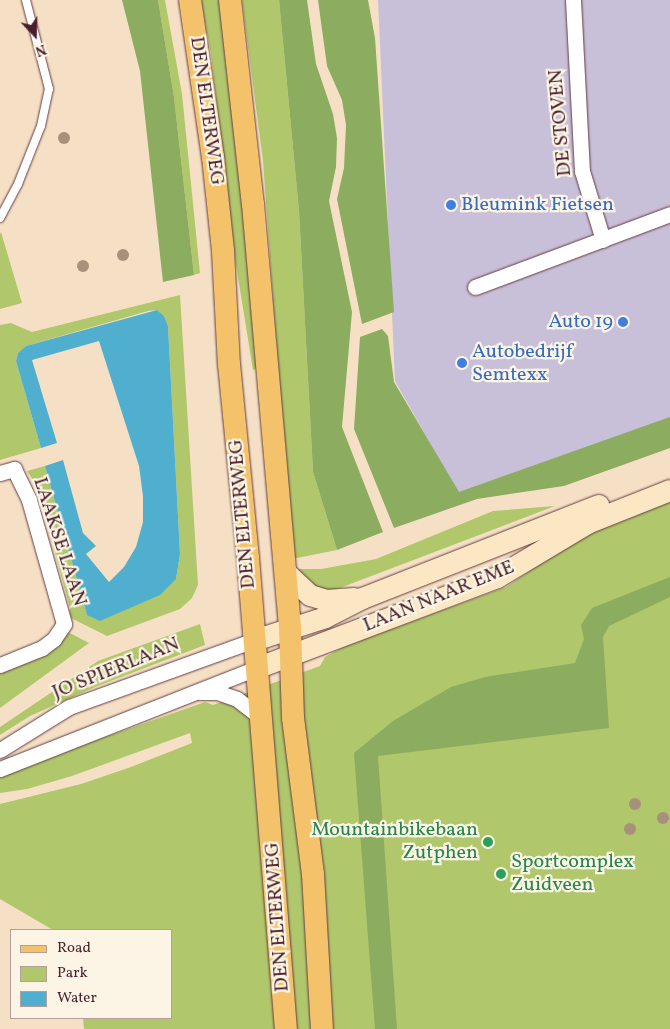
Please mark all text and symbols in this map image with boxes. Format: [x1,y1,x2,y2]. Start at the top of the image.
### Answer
north arrow [10,10,60,60]
street label: DEN ELTERWEG [184,35,228,187]
text: N [32,39,49,60]
street label: DE STOVEN [544,69,578,177]
place label: Bleumink Fietsen [461,193,614,217]
marker: Bleumink Fietsen [445,199,457,211]
place label: Auto 19 [548,310,613,334]
marker: Auto 19 [617,316,629,328]
place label: Autobedrijf Semtexx [472,340,573,387]
marker: Autobedrijf Semtexx [456,357,468,369]
street label: DEN ELTERWEG [225,438,261,590]
street label: LAAKSE LAAN [27,474,91,610]
street label: LAAN NAAR EME [360,556,518,638]
street label: JO SPIERLAAN [49,633,183,705]
place label: Mountainbikebaan Zutphen [311,818,478,865]
marker: Mountainbikebaan Zutphen [482,836,494,848]
street label: DEN ELTERWEG [261,841,295,993]
place label: Sportcomplex Zuidveen [511,850,634,897]
marker: Sportcomplex Zuidveen [495,868,507,880]
legend [10,929,172,1019]
text: Road [57,938,91,959]
text: Park [57,963,88,984]
text: Water [57,988,97,1009]

